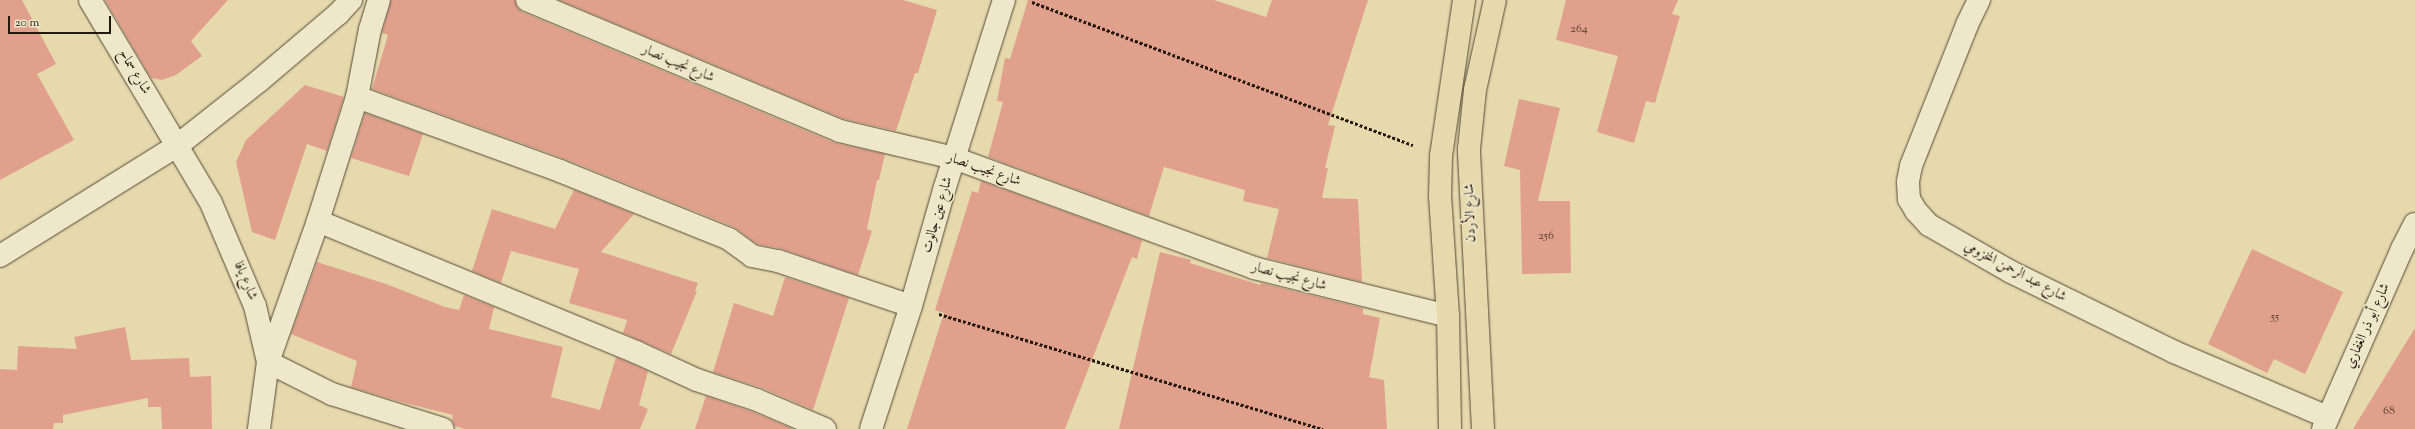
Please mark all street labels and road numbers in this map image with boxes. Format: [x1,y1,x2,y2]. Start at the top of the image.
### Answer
street label: شارع نجيب نصار [639,41,717,87]
street label: شارع سماح [114,46,154,98]
street label: شارع نجيب نصار [945,150,1023,190]
street label: شارع عين جالوت [919,175,957,255]
street label: شارع الأردن [1462,183,1480,243]
street label: شارع عبد الرحمن المخزومي [1961,238,2069,306]
street label: شارع يافا [229,259,261,303]
street label: شارع نجيب نصار [1250,259,1328,295]
street label: شارع أبو ذر الغفاري [2342,281,2394,371]

